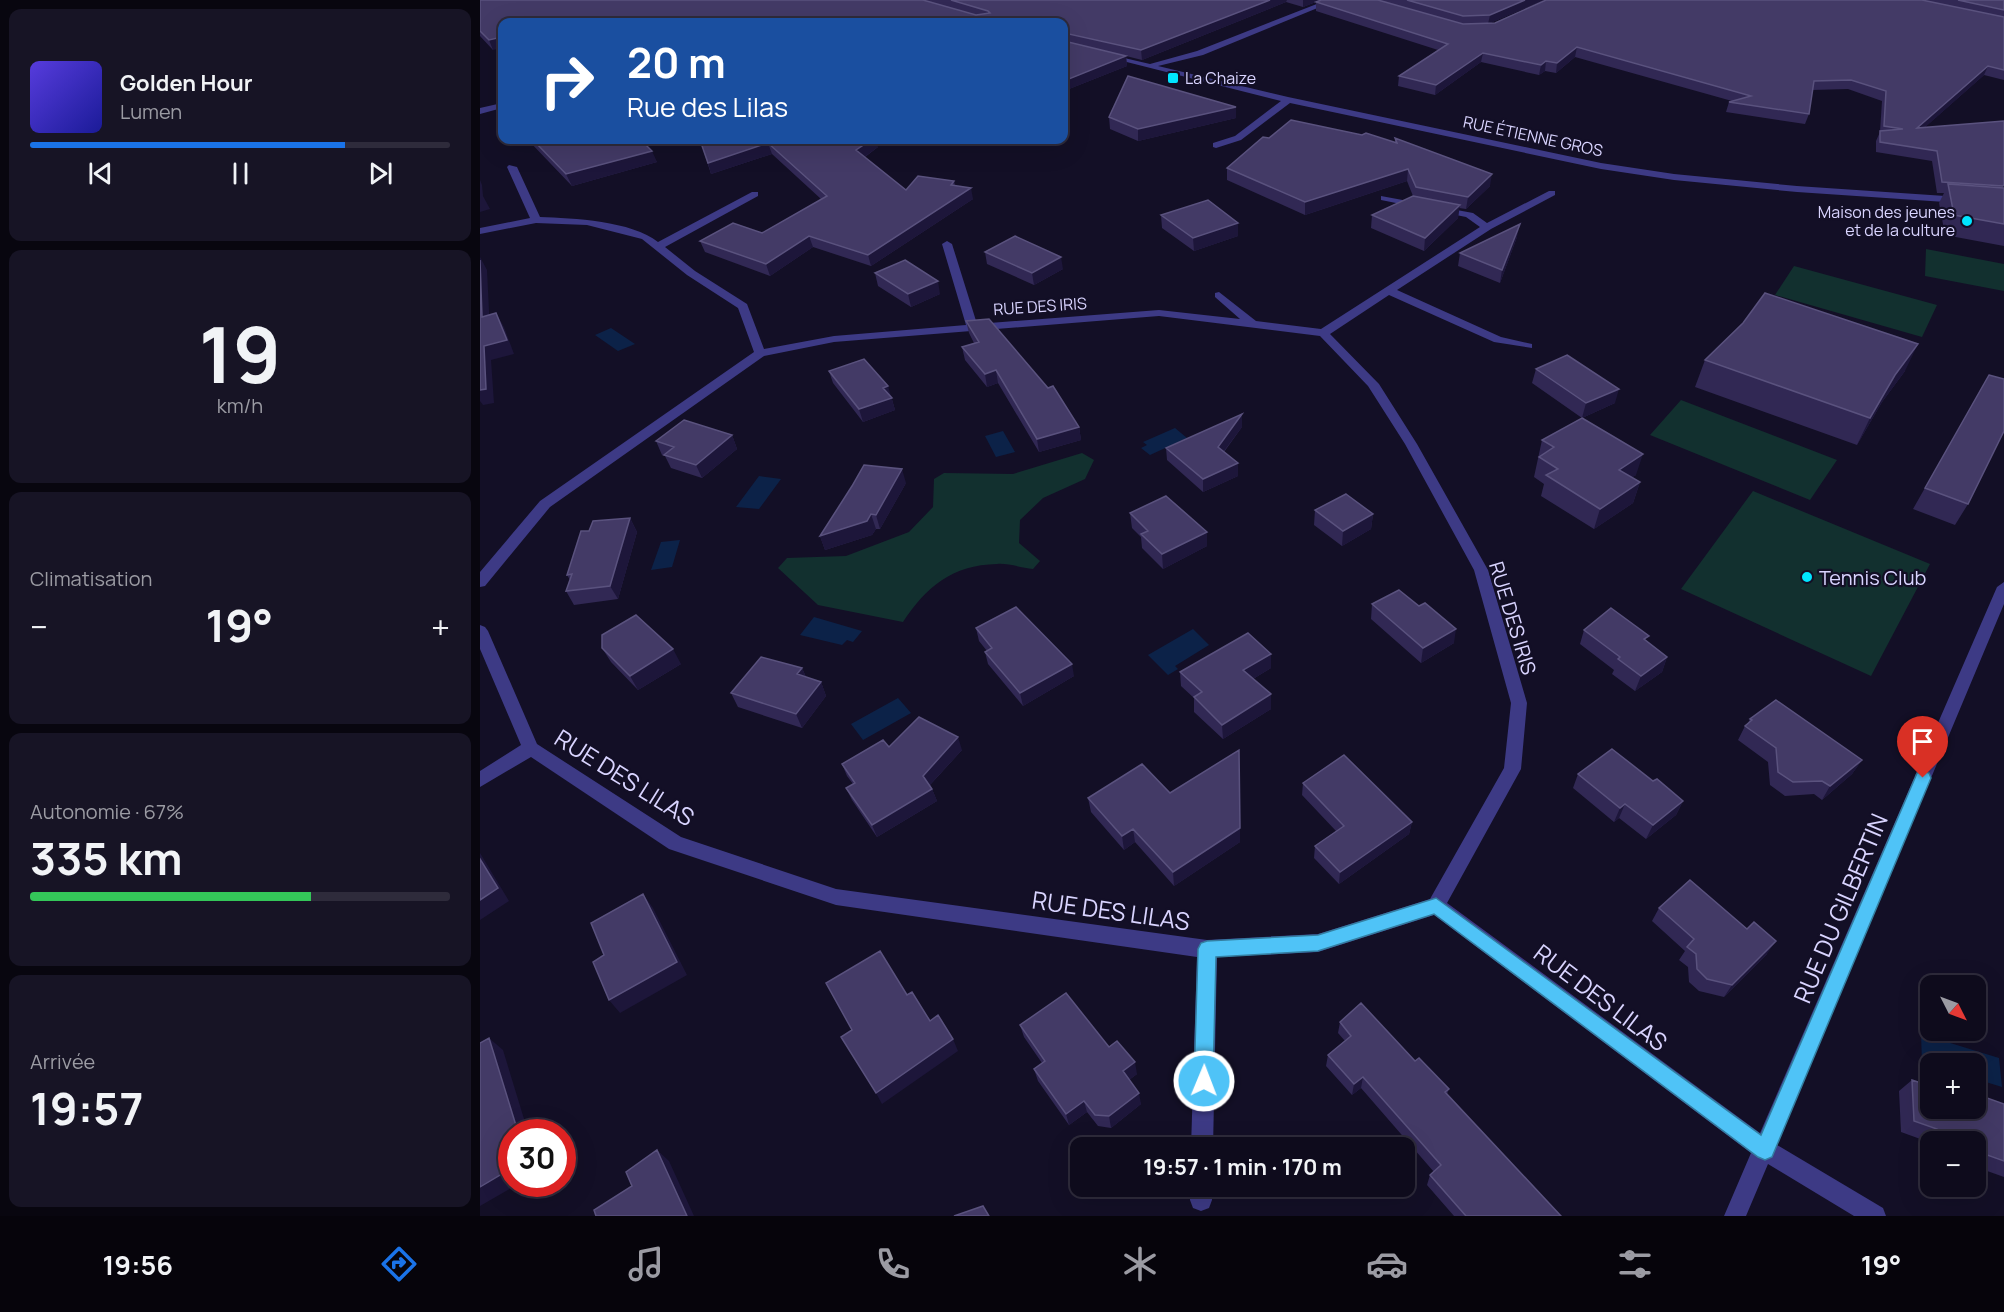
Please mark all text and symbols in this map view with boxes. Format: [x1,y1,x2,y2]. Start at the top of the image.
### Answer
text: 20 m [627,33,726,91]
icon: right [528,42,606,120]
place label: La Chaize [1185,67,1256,89]
text: Golden Hour [120,68,253,98]
marker: La Chaize [1166,71,1180,85]
text: Rue des Lilas [627,88,788,125]
text: Lumen [120,98,182,125]
street label: RUE ÉTIENNE GROS [1461,110,1605,162]
icon: previous [84,157,117,190]
icon: pause [224,157,257,190]
icon: next [364,157,397,190]
place label: Maison des jeunes et de la culture [1818,201,1955,241]
marker: Maison des jeunes et de la culture [1960,214,1974,228]
street label: RUE DES IRIS [993,292,1088,320]
text: 19 [199,300,281,406]
text: km/h [217,392,263,419]
street label: RUE DES IRIS [1483,558,1543,678]
place label: Tennis Club [1819,564,1927,591]
text: Climatisation [30,565,152,592]
marker: Tennis Club [1800,570,1814,584]
text: 19° [205,594,273,656]
text: − [30,604,48,649]
text: + [431,604,450,649]
pin [1897,716,1948,778]
street label: RUE DES LILAS [549,721,701,833]
icon: arrive [1906,725,1939,758]
text: Autonomie · 67% [30,798,184,825]
street label: RUE DU GILBERTIN [1785,808,1895,1008]
text: 335 km [30,827,182,889]
street label: RUE DES LILAS [1030,883,1192,937]
street label: RUE DES LILAS [1528,936,1674,1058]
north arrow [1920,975,1986,1041]
map controls [1920,975,1986,1197]
text: Arrivée [30,1048,95,1075]
position arrow [1172,1049,1236,1113]
button: + [1920,1053,1986,1119]
text: 19:57 [30,1077,143,1139]
speed limit sign: 30 [498,1119,576,1197]
button: − [1920,1131,1986,1197]
text: 19:57 · 1 min · 170 m [1143,1152,1342,1182]
icon: directions [378,1243,420,1285]
icon: music [625,1243,667,1285]
icon: phone [872,1243,914,1285]
icon: climate [1119,1243,1161,1285]
icon: car [1366,1243,1408,1285]
icon: filters [1614,1243,1656,1285]
text: 19:56 [103,1246,173,1283]
text: 19° [1861,1246,1901,1283]

